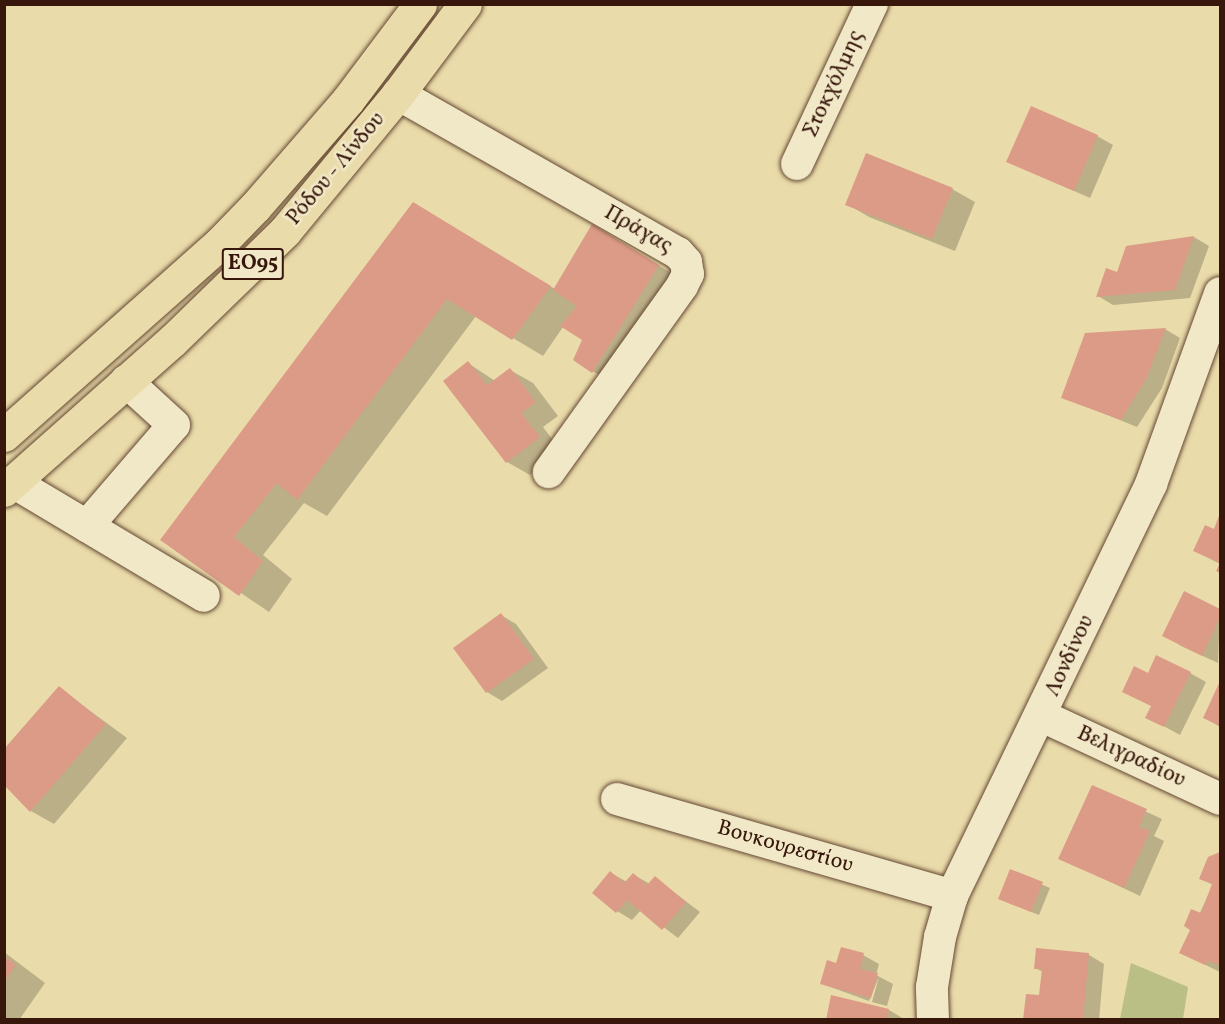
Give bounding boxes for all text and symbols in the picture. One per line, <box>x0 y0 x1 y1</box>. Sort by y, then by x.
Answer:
street label: Στοκχόλμης <box>798 26 870 142</box>
street label: Ρόδου - Λίνδου <box>281 107 391 231</box>
street label: Πράγας <box>599 200 677 260</box>
road number: ΕΟ95 <box>222 246 284 282</box>
street label: Λονδίνου <box>1040 611 1100 701</box>
street label: Βελιγραδίου <box>1073 720 1189 794</box>
street label: Βουκουρεστίου <box>714 815 856 879</box>

